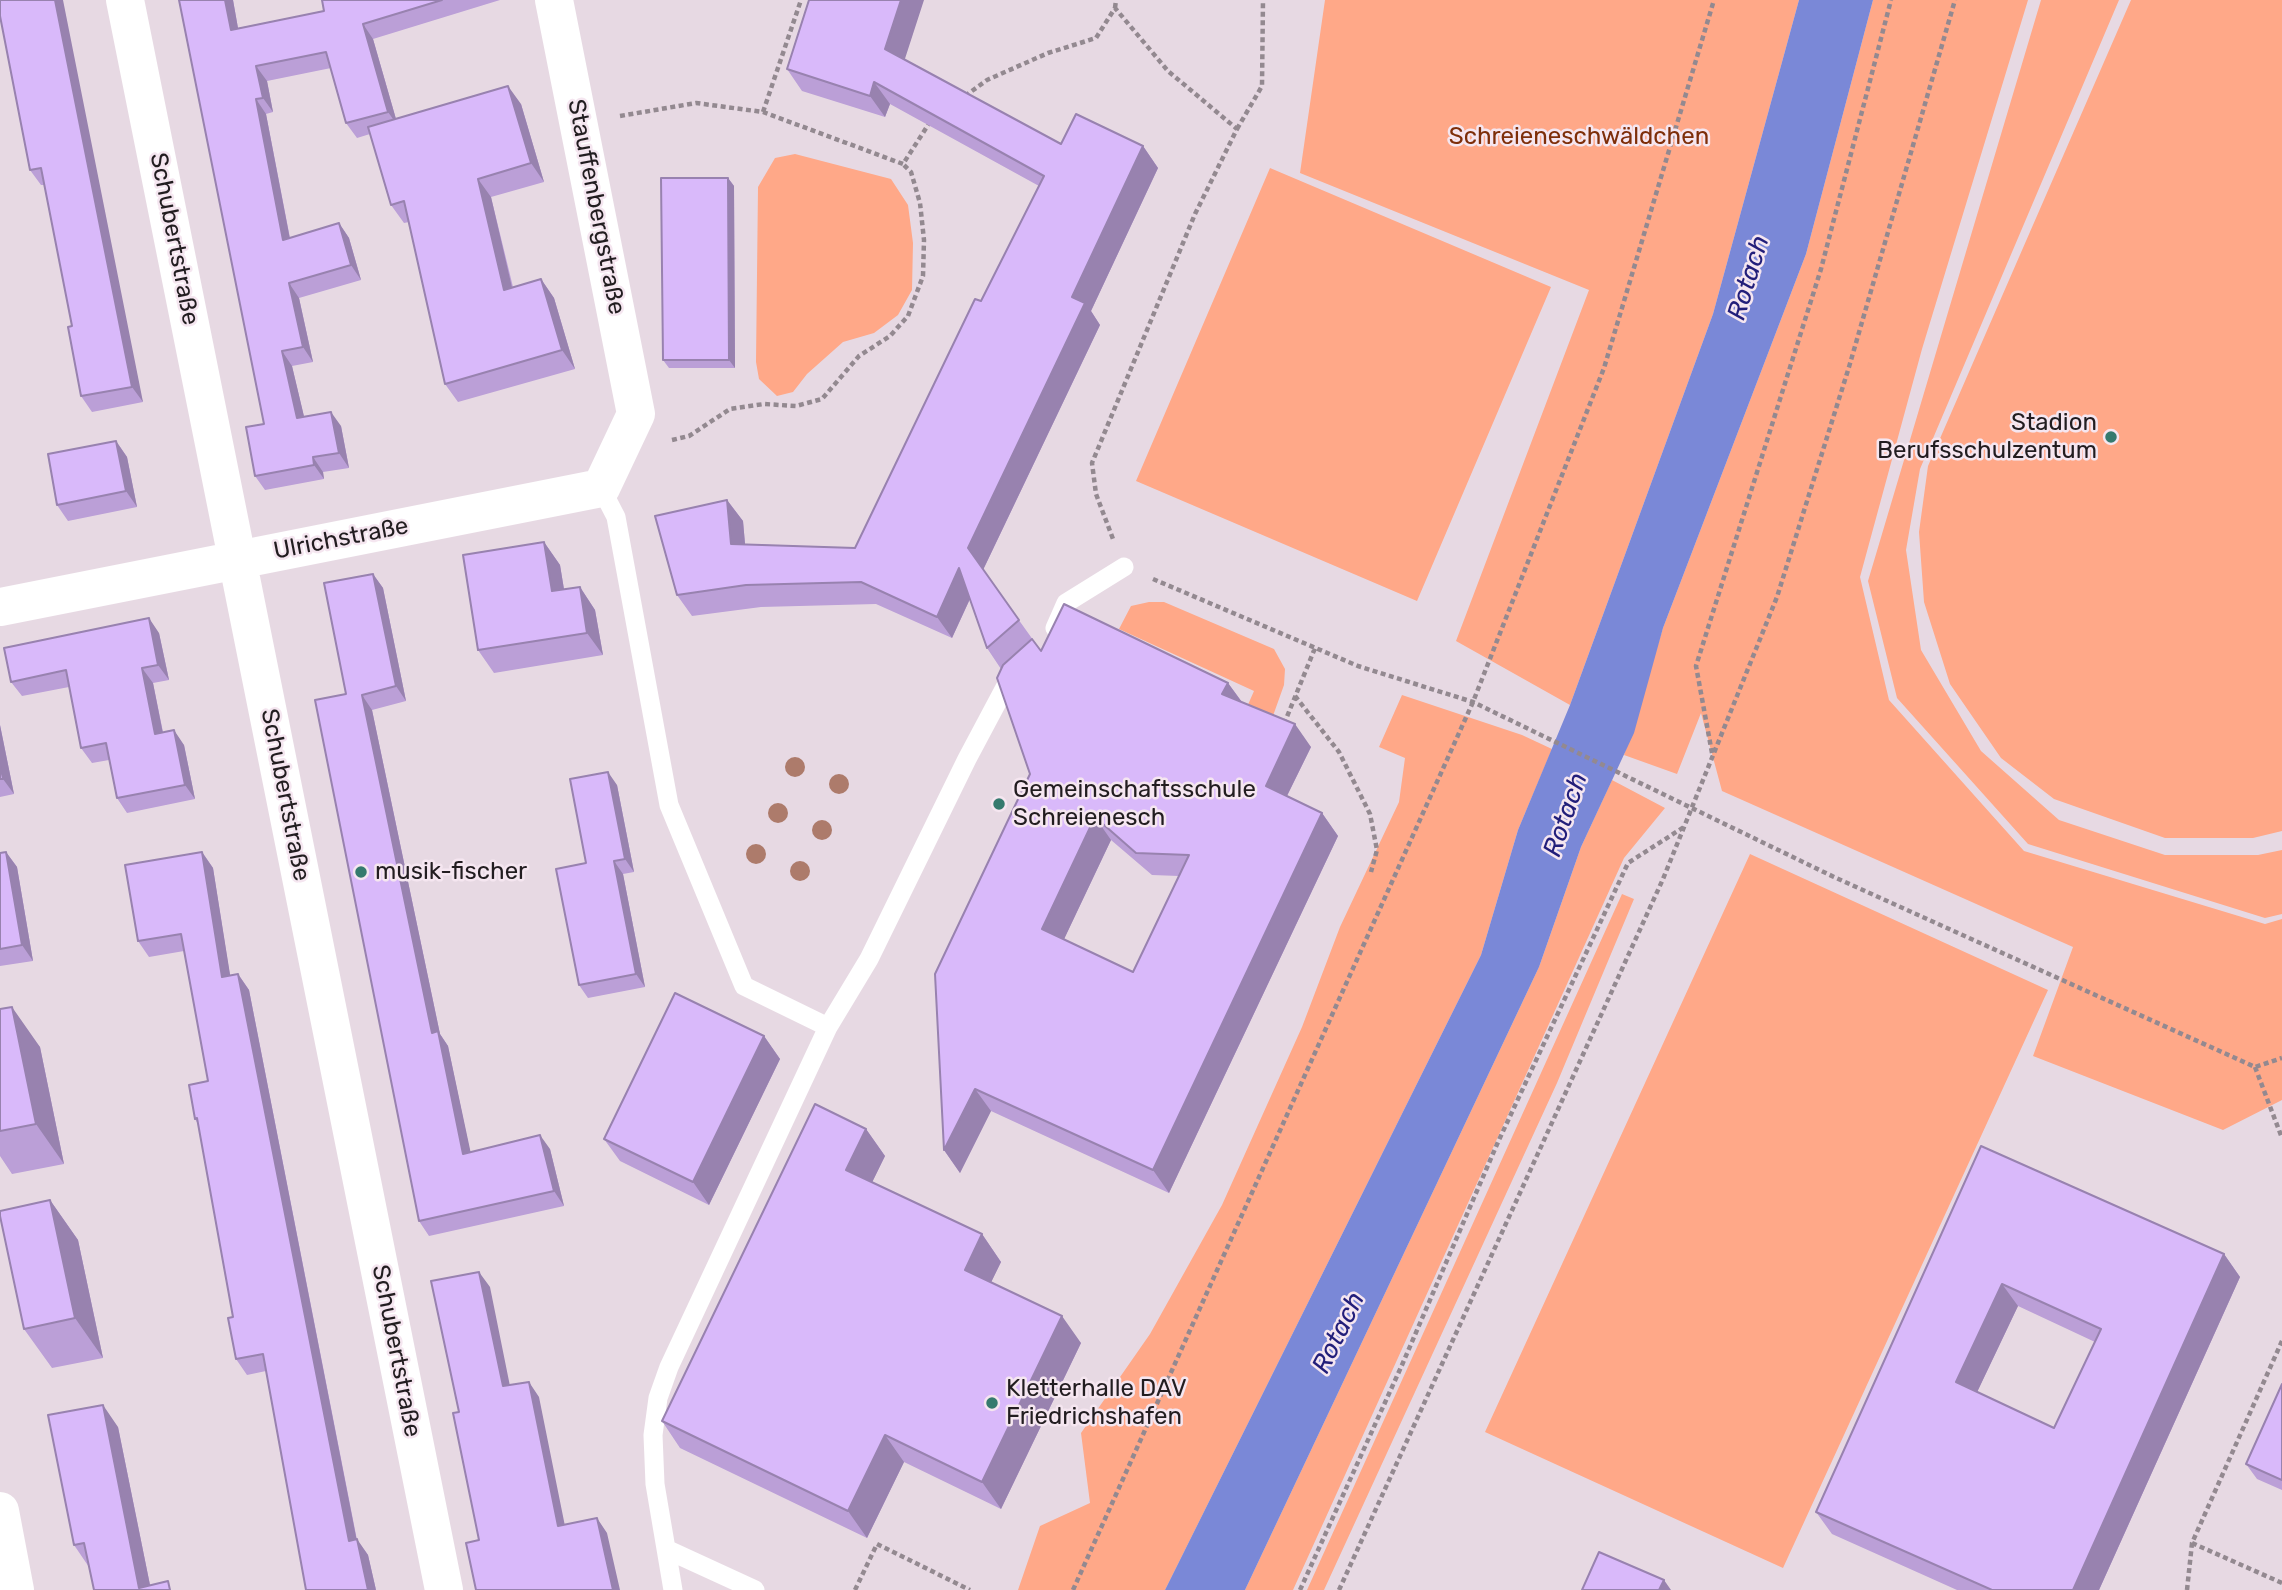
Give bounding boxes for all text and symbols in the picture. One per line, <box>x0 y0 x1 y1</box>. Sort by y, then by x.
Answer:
street label: Stauffenbergstraße <box>561 97 631 317</box>
park label: Schreieneschwäldchen <box>1449 123 1709 151</box>
street label: Schubertstraße <box>143 150 205 328</box>
water label: Rotach <box>1721 232 1777 324</box>
place label: Stadion Berufsschulzentum <box>1877 409 2097 465</box>
marker: Stadion Berufsschulzentum <box>2103 429 2119 445</box>
street label: Ulrichstraße <box>271 512 411 566</box>
street label: Schubertstraße <box>254 706 316 884</box>
water label: Rotach <box>1537 769 1595 861</box>
place label: Gemeinschaftsschule Schreienesch <box>1013 776 1256 832</box>
marker: Gemeinschaftsschule Schreienesch <box>991 796 1007 812</box>
place label: musik-fischer <box>375 858 527 886</box>
marker: musik-fischer <box>353 864 369 880</box>
street label: Schubertstraße <box>365 1262 427 1440</box>
water label: Rotach <box>1306 1287 1372 1379</box>
place label: Kletterhalle DAV Friedrichshafen <box>1006 1375 1187 1431</box>
marker: Kletterhalle DAV Friedrichshafen <box>984 1395 1000 1411</box>

